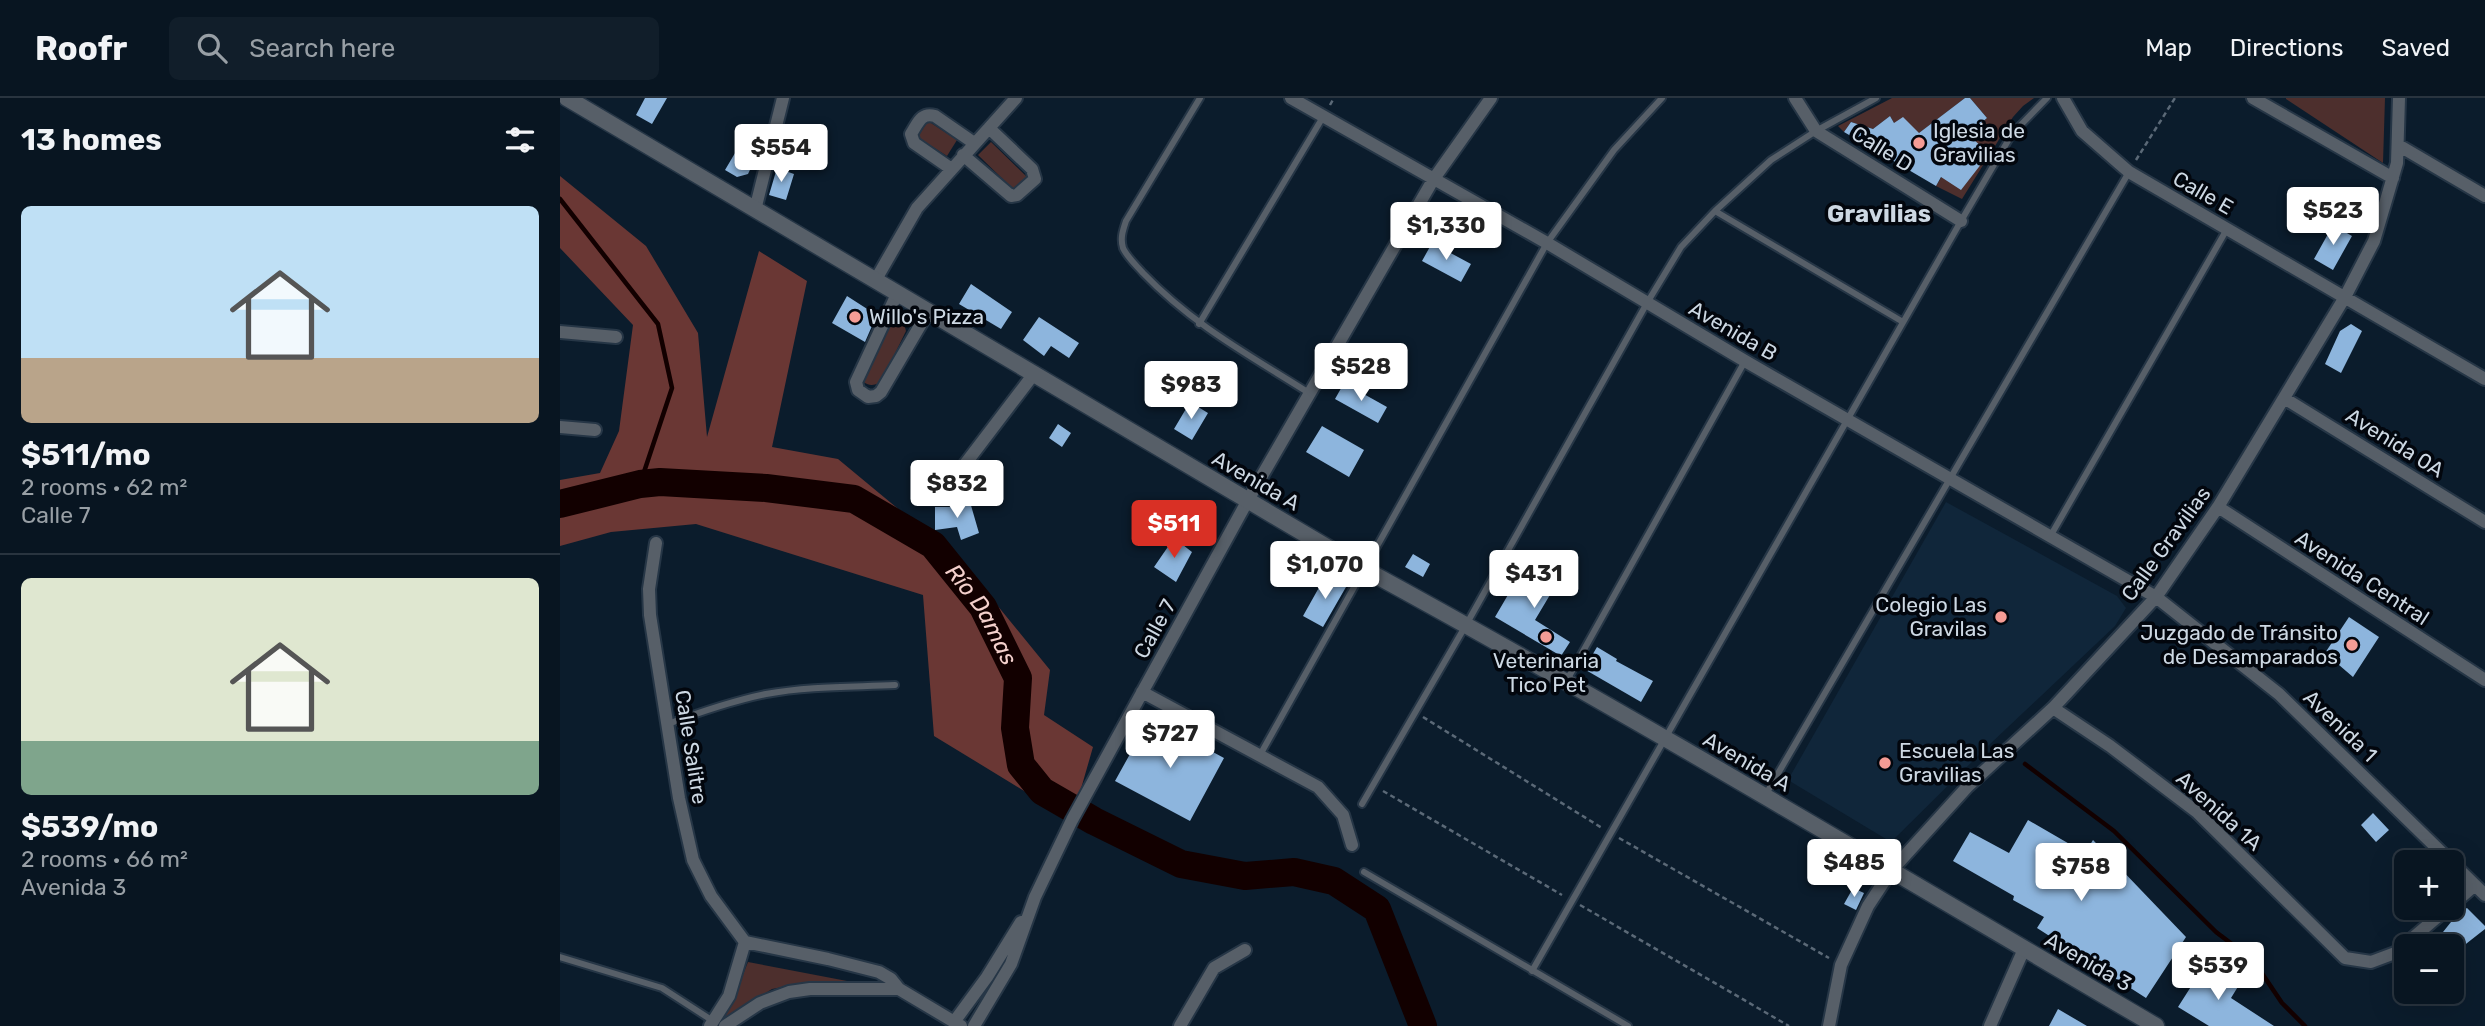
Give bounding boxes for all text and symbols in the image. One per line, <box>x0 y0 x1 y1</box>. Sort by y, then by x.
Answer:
search box <box>169 17 659 80</box>
text: Roofr <box>35 29 127 68</box>
icon: search <box>193 29 231 67</box>
text: Search here <box>249 33 395 64</box>
text: Map <box>2145 34 2192 62</box>
text: Directions <box>2230 34 2343 62</box>
text: Saved <box>2381 34 2450 62</box>
place label: Iglesia de Gravilias <box>1933 118 2025 167</box>
street label: Calle D <box>1847 120 1917 177</box>
icon: filters <box>501 121 539 159</box>
text: 13 homes <box>21 122 162 158</box>
pin: $554 <box>740 125 822 184</box>
text: $554 <box>751 133 811 161</box>
marker: Iglesia de Gravilias <box>1911 135 1927 151</box>
street label: Calle E <box>2169 165 2238 220</box>
pin: $523 <box>2292 188 2374 247</box>
text: $523 <box>2303 196 2363 224</box>
district label: Gravilias <box>1827 200 1931 228</box>
pin: $1,330 <box>1389 202 1503 262</box>
text: $1,330 <box>1406 211 1486 239</box>
icon: home <box>217 252 343 378</box>
street label: Avenida B <box>1685 295 1782 366</box>
place label: Willo's Pizza <box>869 304 984 329</box>
marker: Willo's Pizza <box>847 309 863 325</box>
pin: $528 <box>1320 344 1402 403</box>
text: $528 <box>1331 352 1391 380</box>
pin: $983 <box>1150 362 1232 421</box>
text: $983 <box>1161 370 1221 398</box>
street label: Avenida 0A <box>2342 403 2449 483</box>
text: $511/mo <box>21 437 151 473</box>
street label: Avenida A <box>1208 445 1304 516</box>
pin: $832 <box>916 460 998 520</box>
text: $832 <box>926 469 988 497</box>
text: 2 rooms · 62 m² <box>21 473 187 501</box>
street label: Calle Gravilias <box>2116 482 2215 606</box>
pin: $511 <box>1133 500 1215 560</box>
text: Calle 7 <box>21 501 91 529</box>
text: $511 <box>1148 509 1200 537</box>
street label: Avenida Central <box>2291 525 2434 630</box>
pin: $1,070 <box>1268 542 1382 601</box>
text: $1,070 <box>1286 550 1364 578</box>
pin: $431 <box>1493 550 1575 610</box>
water label: Río Damas <box>940 558 1023 670</box>
text: $431 <box>1505 559 1563 587</box>
place label: Colegio Las Gravilas <box>1875 592 1987 641</box>
street label: Calle 7 <box>1128 595 1181 663</box>
marker: Colegio Las Gravilas <box>1993 609 2009 625</box>
place label: Juzgado de Tránsito de Desamparados <box>2140 620 2338 669</box>
icon: home <box>217 624 343 750</box>
marker: Veterinaria Tico Pet <box>1538 629 1554 645</box>
marker: Juzgado de Tránsito de Desamparados <box>2344 637 2360 653</box>
place label: Veterinaria Tico Pet <box>1493 648 1599 697</box>
street label: Avenida 1 <box>2298 685 2382 767</box>
street label: Calle Salitre <box>670 688 713 806</box>
pin: $727 <box>1129 710 1211 770</box>
text: $727 <box>1142 719 1198 747</box>
street label: Avenida A <box>1699 726 1795 797</box>
place label: Escuela Las Gravilias <box>1899 738 2014 787</box>
marker: Escuela Las Gravilias <box>1877 755 1893 771</box>
street label: Avenida 1A <box>2171 766 2267 856</box>
text: $539/mo <box>21 809 158 845</box>
pin: $485 <box>1813 840 1895 899</box>
pin: $758 <box>2040 844 2122 903</box>
text: 2 rooms · 66 m² <box>21 845 188 873</box>
text: $485 <box>1823 848 1885 876</box>
map controls <box>2394 850 2464 1004</box>
button: + <box>2394 850 2464 920</box>
text: $758 <box>2052 852 2110 880</box>
text: Avenida 3 <box>21 873 126 901</box>
street label: Avenida 3 <box>2040 927 2136 996</box>
button: − <box>2394 934 2464 1004</box>
pin: $539 <box>2177 942 2259 1002</box>
text: $539 <box>2188 951 2248 979</box>

